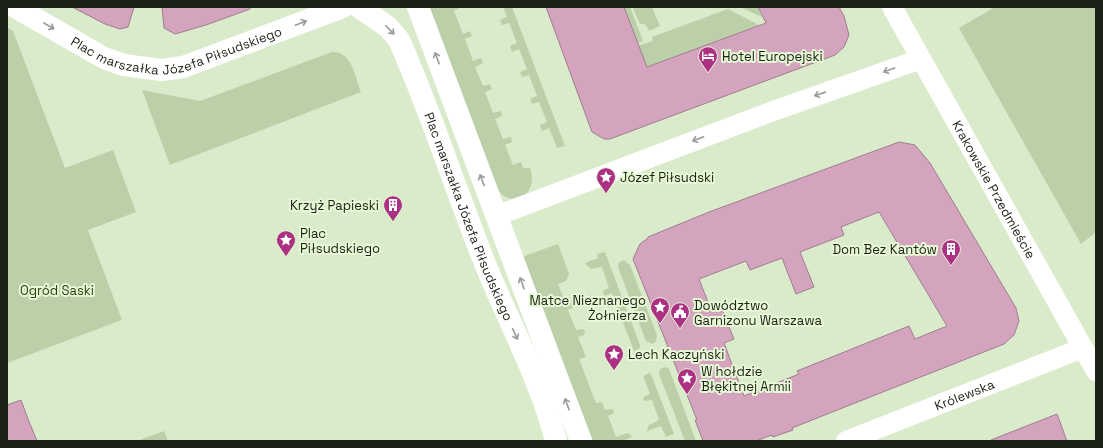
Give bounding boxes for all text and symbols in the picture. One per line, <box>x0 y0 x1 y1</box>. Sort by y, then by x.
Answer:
one-way arrow <box>294 18 306 26</box>
street label: Plac marszałka Józefa Piłsudskiego <box>66 20 288 44</box>
one-way arrow <box>43 23 55 31</box>
text: Plac marszałka Józefa Piłsudskiego <box>68 23 284 79</box>
one-way arrow <box>385 25 395 35</box>
hotel icon: Hotel Europejski <box>697 45 719 73</box>
place label: Hotel Europejski <box>722 48 823 65</box>
one-way arrow <box>432 53 440 65</box>
one-way arrow <box>883 66 895 74</box>
one-way arrow <box>814 91 826 99</box>
street label: Plac marszałka Józefa Piłsudskiego <box>420 110 517 323</box>
street label: Krakowskie Przedmieście <box>948 117 1039 262</box>
one-way arrow <box>692 136 704 144</box>
place icon: Józef Piłsudski <box>595 166 617 194</box>
place label: Józef Piłsudski <box>620 169 714 186</box>
one-way arrow <box>478 174 486 186</box>
building icon: Krzyż Papieski <box>382 194 404 222</box>
place label: Krzyż Papieski <box>290 197 379 214</box>
place label: Plac Piłsudskiego <box>300 225 380 257</box>
place icon: Plac Piłsudskiego <box>275 229 297 257</box>
building icon: Dom Bez Kantów <box>940 238 962 266</box>
place label: Dom Bez Kantów <box>832 241 937 258</box>
one-way arrow <box>517 277 525 289</box>
park label: Ogród Saski <box>20 282 94 299</box>
place label: Matce Nieznanego Żołnierza <box>530 292 647 324</box>
place icon: Matce Nieznanego Żołnierza <box>649 296 671 324</box>
place label: Dowództwo Garnizonu Warszawa <box>694 297 822 329</box>
public building icon: Dowództwo Garnizonu Warszawa <box>669 301 691 329</box>
one-way arrow <box>512 328 519 340</box>
place icon: Lech Kaczyński <box>603 343 625 371</box>
place label: Lech Kaczyński <box>628 346 724 363</box>
place label: W hołdzie Błękitnej Armii <box>701 363 791 395</box>
place icon: W hołdzie Błękitnej Armii <box>676 367 698 395</box>
street label: Królewska <box>932 375 997 414</box>
one-way arrow <box>563 399 571 411</box>

